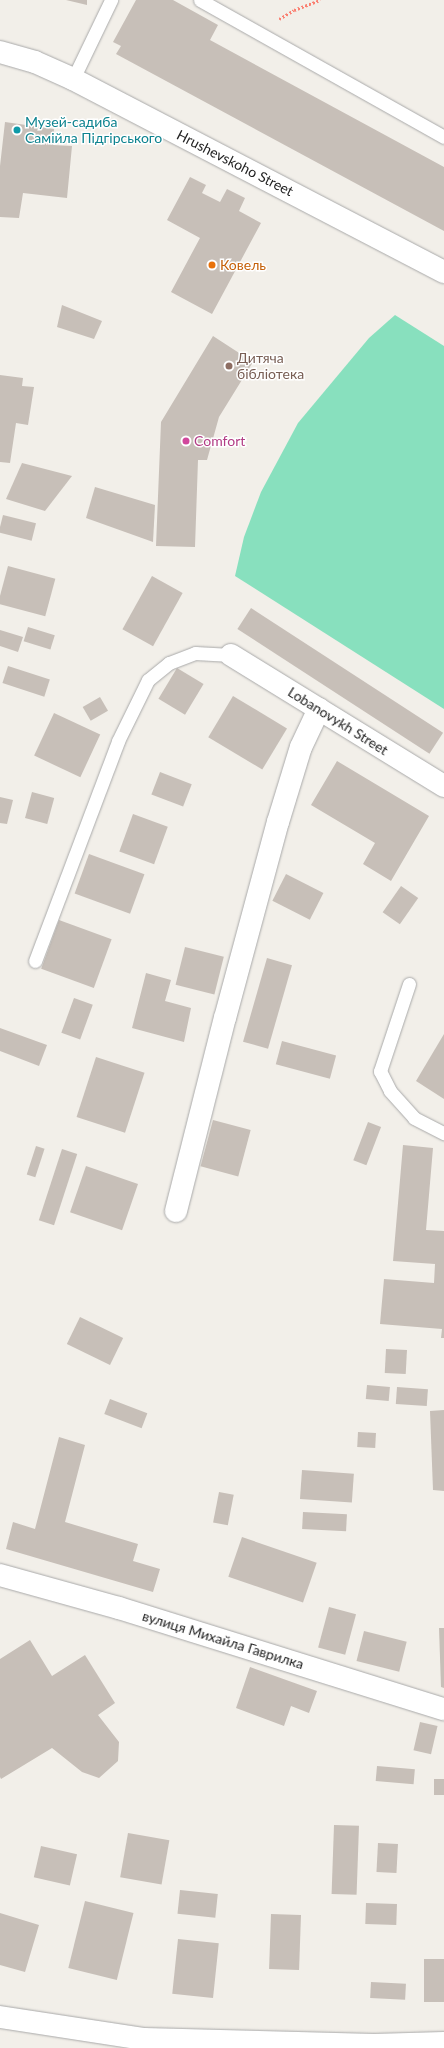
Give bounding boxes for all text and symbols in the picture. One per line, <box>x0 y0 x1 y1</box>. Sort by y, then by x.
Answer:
place label: Музей-садиба Самійла Підгірського <box>25 114 162 146</box>
marker: Музей-садиба Самійла Підгірського <box>12 125 22 135</box>
street label: Hrushevskoho Street <box>174 126 296 200</box>
place label: Ковель <box>220 257 266 273</box>
marker: Ковель <box>207 260 217 270</box>
place label: Дитяча бібліотека <box>237 350 304 382</box>
marker: Дитяча бібліотека <box>224 361 234 371</box>
place label: Comfort <box>194 433 245 449</box>
marker: Comfort <box>181 436 191 446</box>
street label: Lobanovykh Street <box>285 683 391 759</box>
street label: вулиця Михайла Гаврилка <box>140 1607 306 1673</box>

